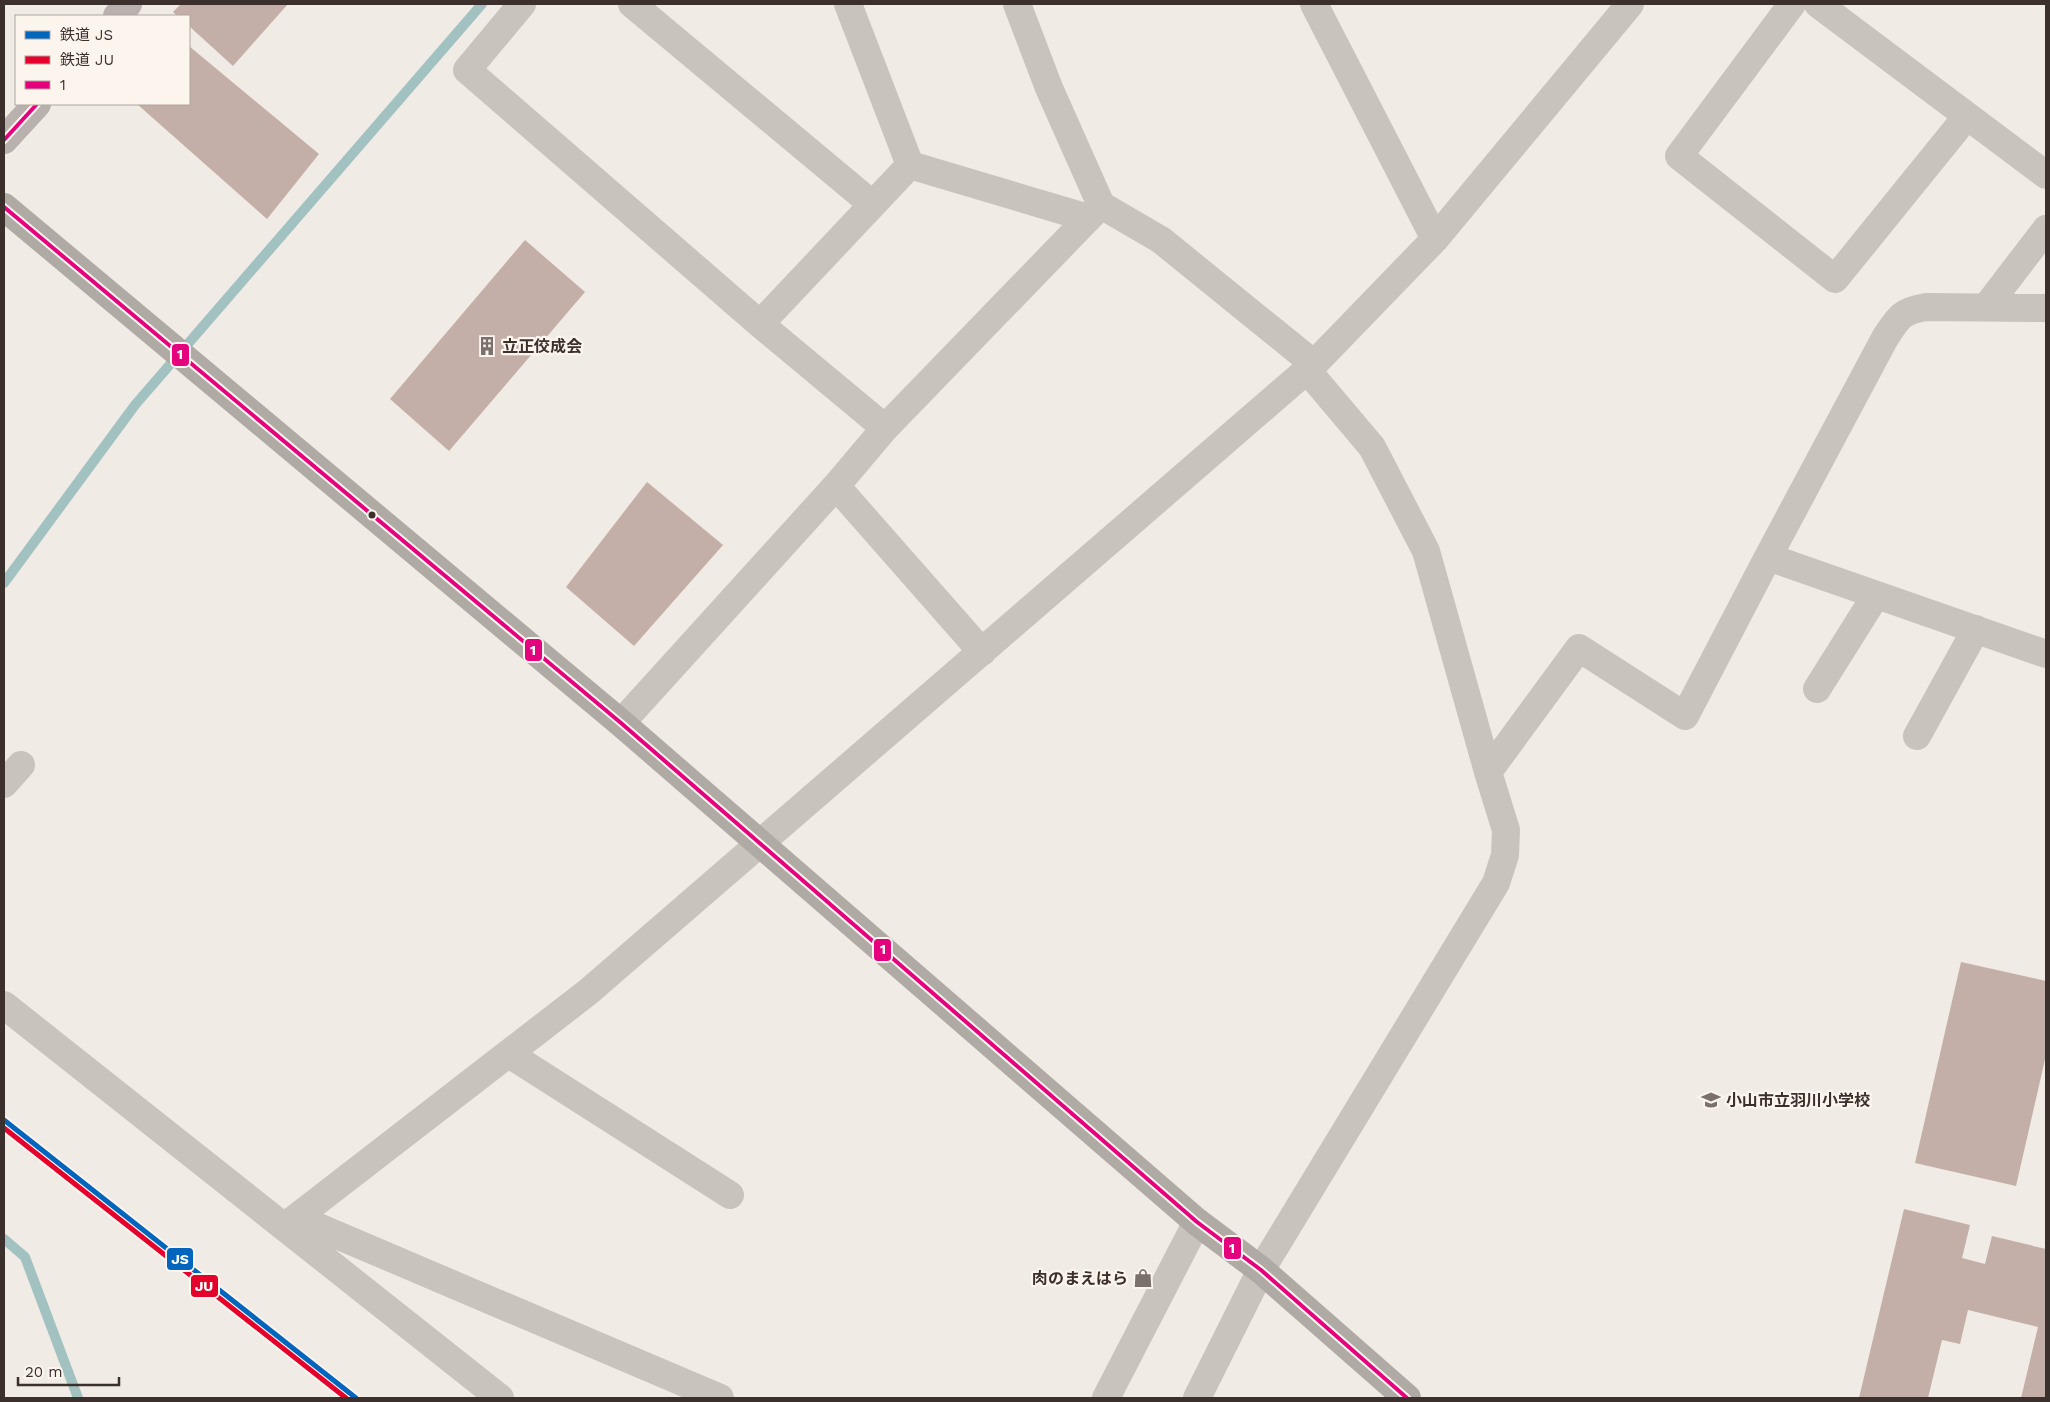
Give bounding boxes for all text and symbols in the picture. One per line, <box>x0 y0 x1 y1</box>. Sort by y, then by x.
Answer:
legend <box>15 15 190 105</box>
text: 鉄道 JS <box>60 26 113 44</box>
text: 鉄道 JU <box>60 51 114 69</box>
text: 1 <box>60 76 66 94</box>
building icon: 立正佼成会 <box>476 335 498 357</box>
place label: 立正佼成会 <box>502 337 582 356</box>
line badge: 1 <box>171 343 190 367</box>
text: 1 <box>177 346 183 362</box>
unlabelled marker <box>367 510 377 520</box>
line badge: 1 <box>524 638 543 662</box>
text: 1 <box>530 642 536 658</box>
line badge: 1 <box>873 938 892 962</box>
text: 1 <box>880 941 886 957</box>
school or university icon: 小山市立羽川小学校 <box>1700 1089 1722 1111</box>
place label: 小山市立羽川小学校 <box>1726 1091 1870 1110</box>
line badge: 1 <box>1223 1236 1242 1260</box>
text: 1 <box>1229 1240 1235 1256</box>
line badge: JS <box>166 1247 194 1271</box>
text: JS <box>171 1251 189 1267</box>
shop icon: 肉のまえはら <box>1132 1267 1154 1289</box>
place label: 肉のまえはら <box>1032 1269 1128 1288</box>
line badge: JU <box>190 1274 219 1298</box>
text: JU <box>195 1278 213 1294</box>
scale bar <box>18 1354 119 1386</box>
text: 20 m <box>25 1363 63 1381</box>

